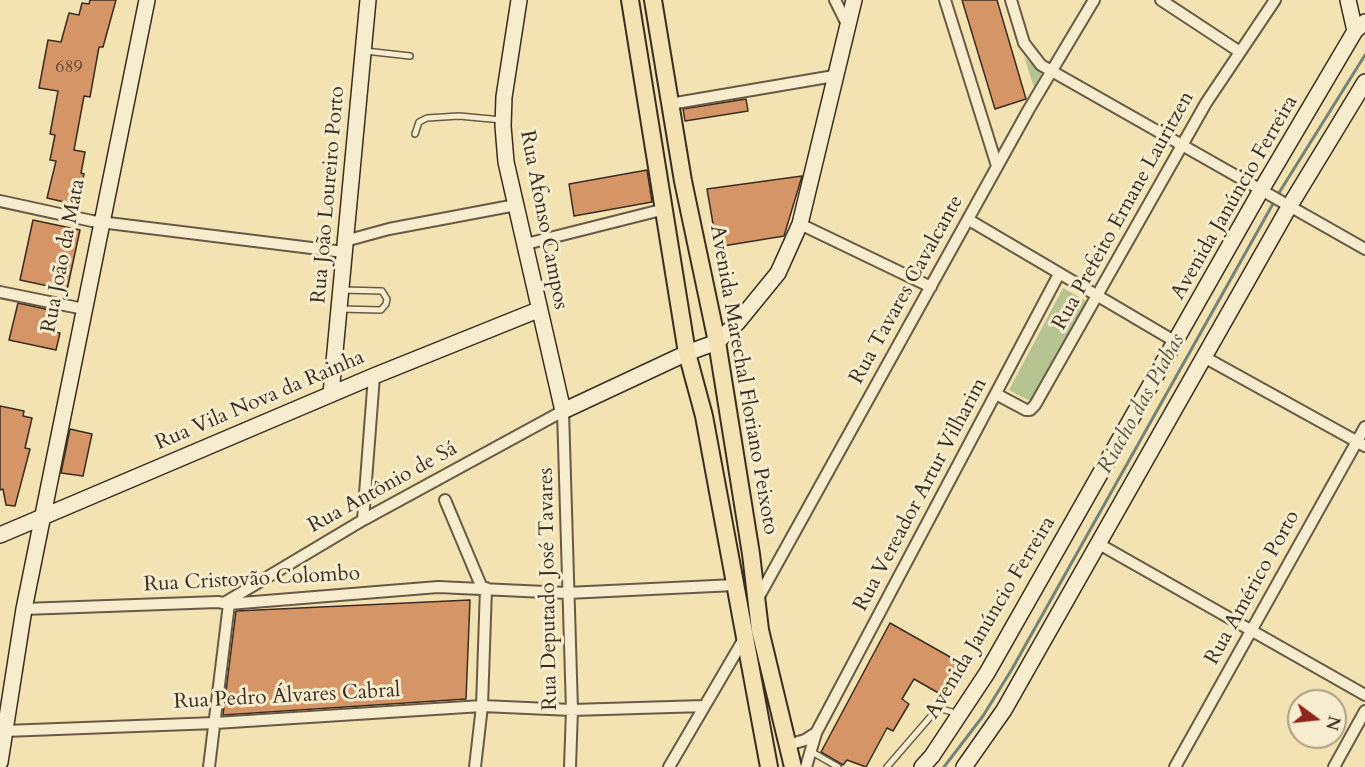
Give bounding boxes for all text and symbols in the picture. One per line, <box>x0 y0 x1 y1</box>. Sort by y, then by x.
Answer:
house number: 689 <box>55 57 83 79</box>
street label: Rua João Loureiro Porto <box>307 85 351 305</box>
street label: Rua Prefeito Ernane Lauritzen <box>1048 87 1200 335</box>
street label: Avenida Janúncio Ferreira <box>1166 91 1304 305</box>
street label: Rua Afonso Campos <box>513 128 573 312</box>
street label: Rua João da Mata <box>37 177 91 335</box>
street label: Rua Tavares Cavalcante <box>845 191 969 389</box>
street label: Avenida Marechal Floriano Peixoto <box>703 223 783 537</box>
water label: Riacho das Piabas <box>1093 329 1191 479</box>
street label: Rua Vila Nova da Rainha <box>152 345 368 457</box>
street label: Rua Vereador Artur Vilharim <box>849 374 993 616</box>
street label: Rua Antônio de Sá <box>304 437 462 539</box>
street label: Rua Deputado José Tavares <box>534 467 564 711</box>
street label: Rua Américo Porto <box>1200 506 1306 670</box>
street label: Avenida Janúncio Ferreira <box>920 512 1062 724</box>
street label: Rua Cristovão Colombo <box>143 562 361 598</box>
street label: Rua Pedro Álvares Cabral <box>173 678 401 716</box>
north arrow <box>1287 689 1347 749</box>
text: N <box>1320 714 1345 733</box>

